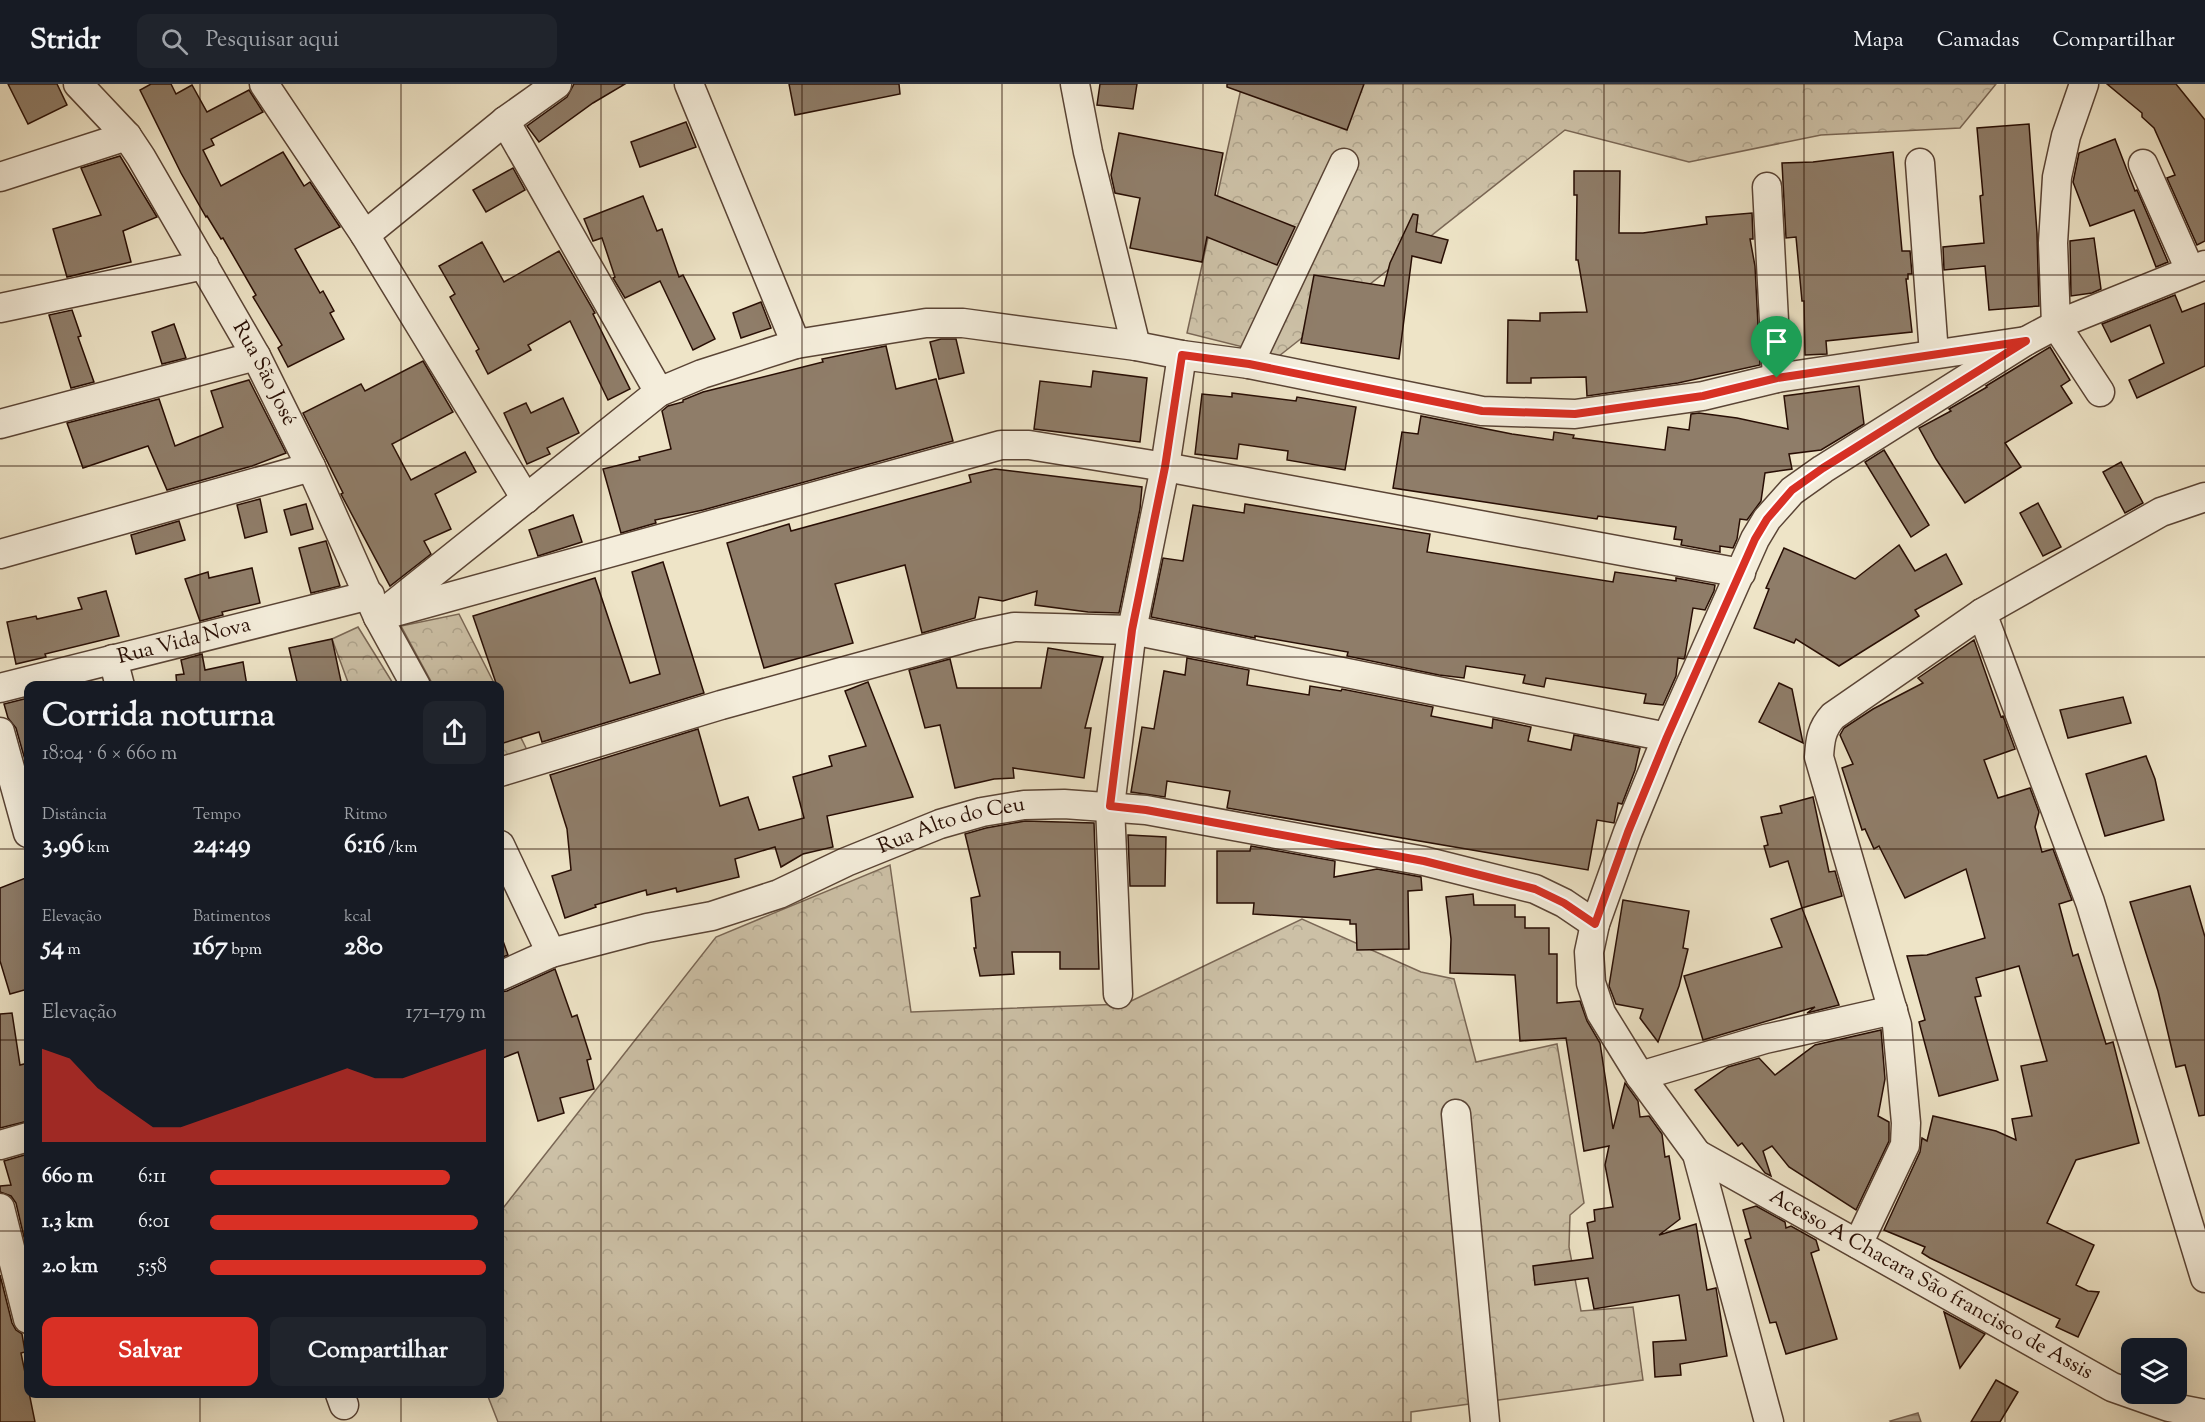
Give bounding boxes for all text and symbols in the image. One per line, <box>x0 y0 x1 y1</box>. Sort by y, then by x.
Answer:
search box <box>137 14 557 68</box>
text: Stridr <box>30 21 101 61</box>
icon: search <box>158 25 191 58</box>
text: Pesquisar aqui <box>206 25 339 57</box>
text: Mapa <box>1854 26 1904 56</box>
text: Camadas <box>1937 26 2020 56</box>
text: Compartilhar <box>2053 26 2175 56</box>
street label: Rua São José <box>224 316 303 431</box>
pin <box>1751 316 1802 378</box>
icon: arrive <box>1760 325 1793 358</box>
street label: Rua Vida Nova <box>114 610 254 673</box>
text: Corrida noturna <box>42 693 275 741</box>
button: share <box>423 701 486 764</box>
text: 18:04 · 6 × 660 m <box>42 740 177 769</box>
street label: Rua Alto do Ceu <box>873 790 1027 863</box>
text: Distância <box>42 804 107 827</box>
text: Tempo <box>193 804 241 827</box>
text: Ritmo <box>344 804 387 827</box>
text: 3.96 <box>42 827 84 864</box>
text: 24:49 <box>193 827 251 864</box>
text: 6:16 <box>344 827 385 864</box>
text: km <box>84 837 109 860</box>
text: /km <box>385 837 418 860</box>
text: Elevação <box>42 906 102 929</box>
text: Batimentos <box>193 906 271 929</box>
text: kcal <box>344 906 372 929</box>
text: 54 <box>42 929 64 966</box>
text: 167 <box>193 929 228 966</box>
text: 280 <box>344 929 383 966</box>
text: m <box>64 939 81 962</box>
text: bpm <box>228 939 262 962</box>
text: Elevação <box>42 999 117 1028</box>
text: 171–179 m <box>406 999 486 1028</box>
text: 660 m <box>42 1163 93 1192</box>
text: 6:11 <box>138 1163 167 1192</box>
street label: Acesso A Chacara São francisco de Assis <box>1763 1182 2098 1388</box>
text: 1.3 km <box>42 1208 94 1237</box>
text: 6:01 <box>138 1208 170 1237</box>
text: 2.0 km <box>42 1253 98 1282</box>
text: 5:58 <box>138 1253 167 1282</box>
button: Salvar <box>42 1317 258 1386</box>
button: Compartilhar <box>270 1317 486 1386</box>
map controls <box>2121 1338 2187 1404</box>
button: layers <box>2121 1338 2187 1404</box>

